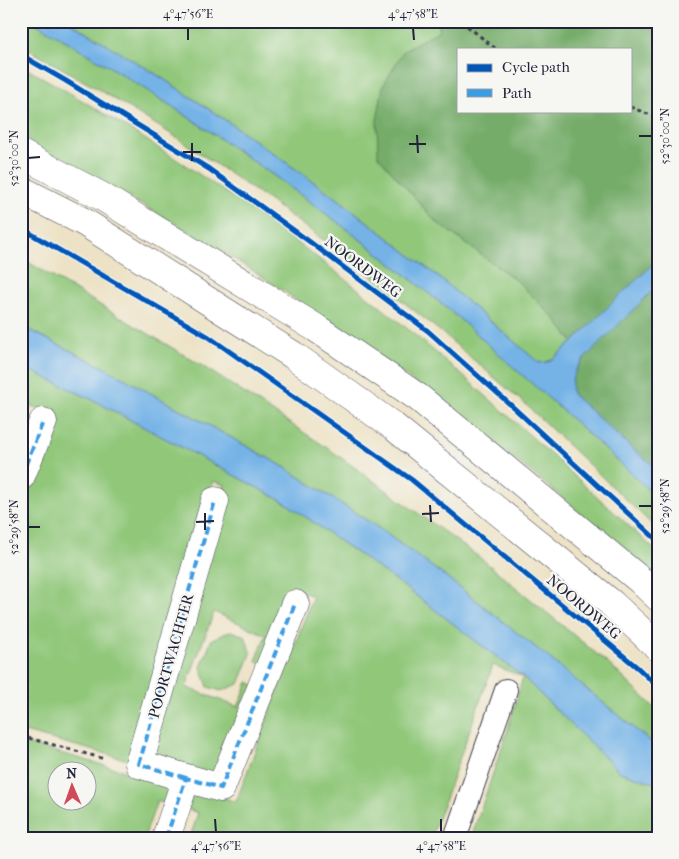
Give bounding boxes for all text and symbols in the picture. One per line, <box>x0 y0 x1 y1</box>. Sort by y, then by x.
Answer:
text: 4°47'56"E <box>163 7 213 21</box>
text: 4°47'58"E <box>388 7 438 21</box>
legend <box>457 48 632 112</box>
text: Cycle path <box>502 58 570 76</box>
text: Path <box>502 84 532 102</box>
text: 52°30'00"N <box>658 108 672 164</box>
text: 52°30'00"N <box>7 130 21 186</box>
street label: NOORDWEG <box>321 232 405 302</box>
text: 52°29'58"N <box>658 478 672 534</box>
text: 52°29'58"N <box>7 499 21 555</box>
street label: NOORDWEG <box>543 571 625 643</box>
street label: POORTWACHTER <box>145 591 198 720</box>
north arrow <box>48 762 98 812</box>
text: N <box>66 765 78 782</box>
text: 4°47'56"E <box>191 839 241 853</box>
text: 4°47'58"E <box>416 839 466 853</box>

